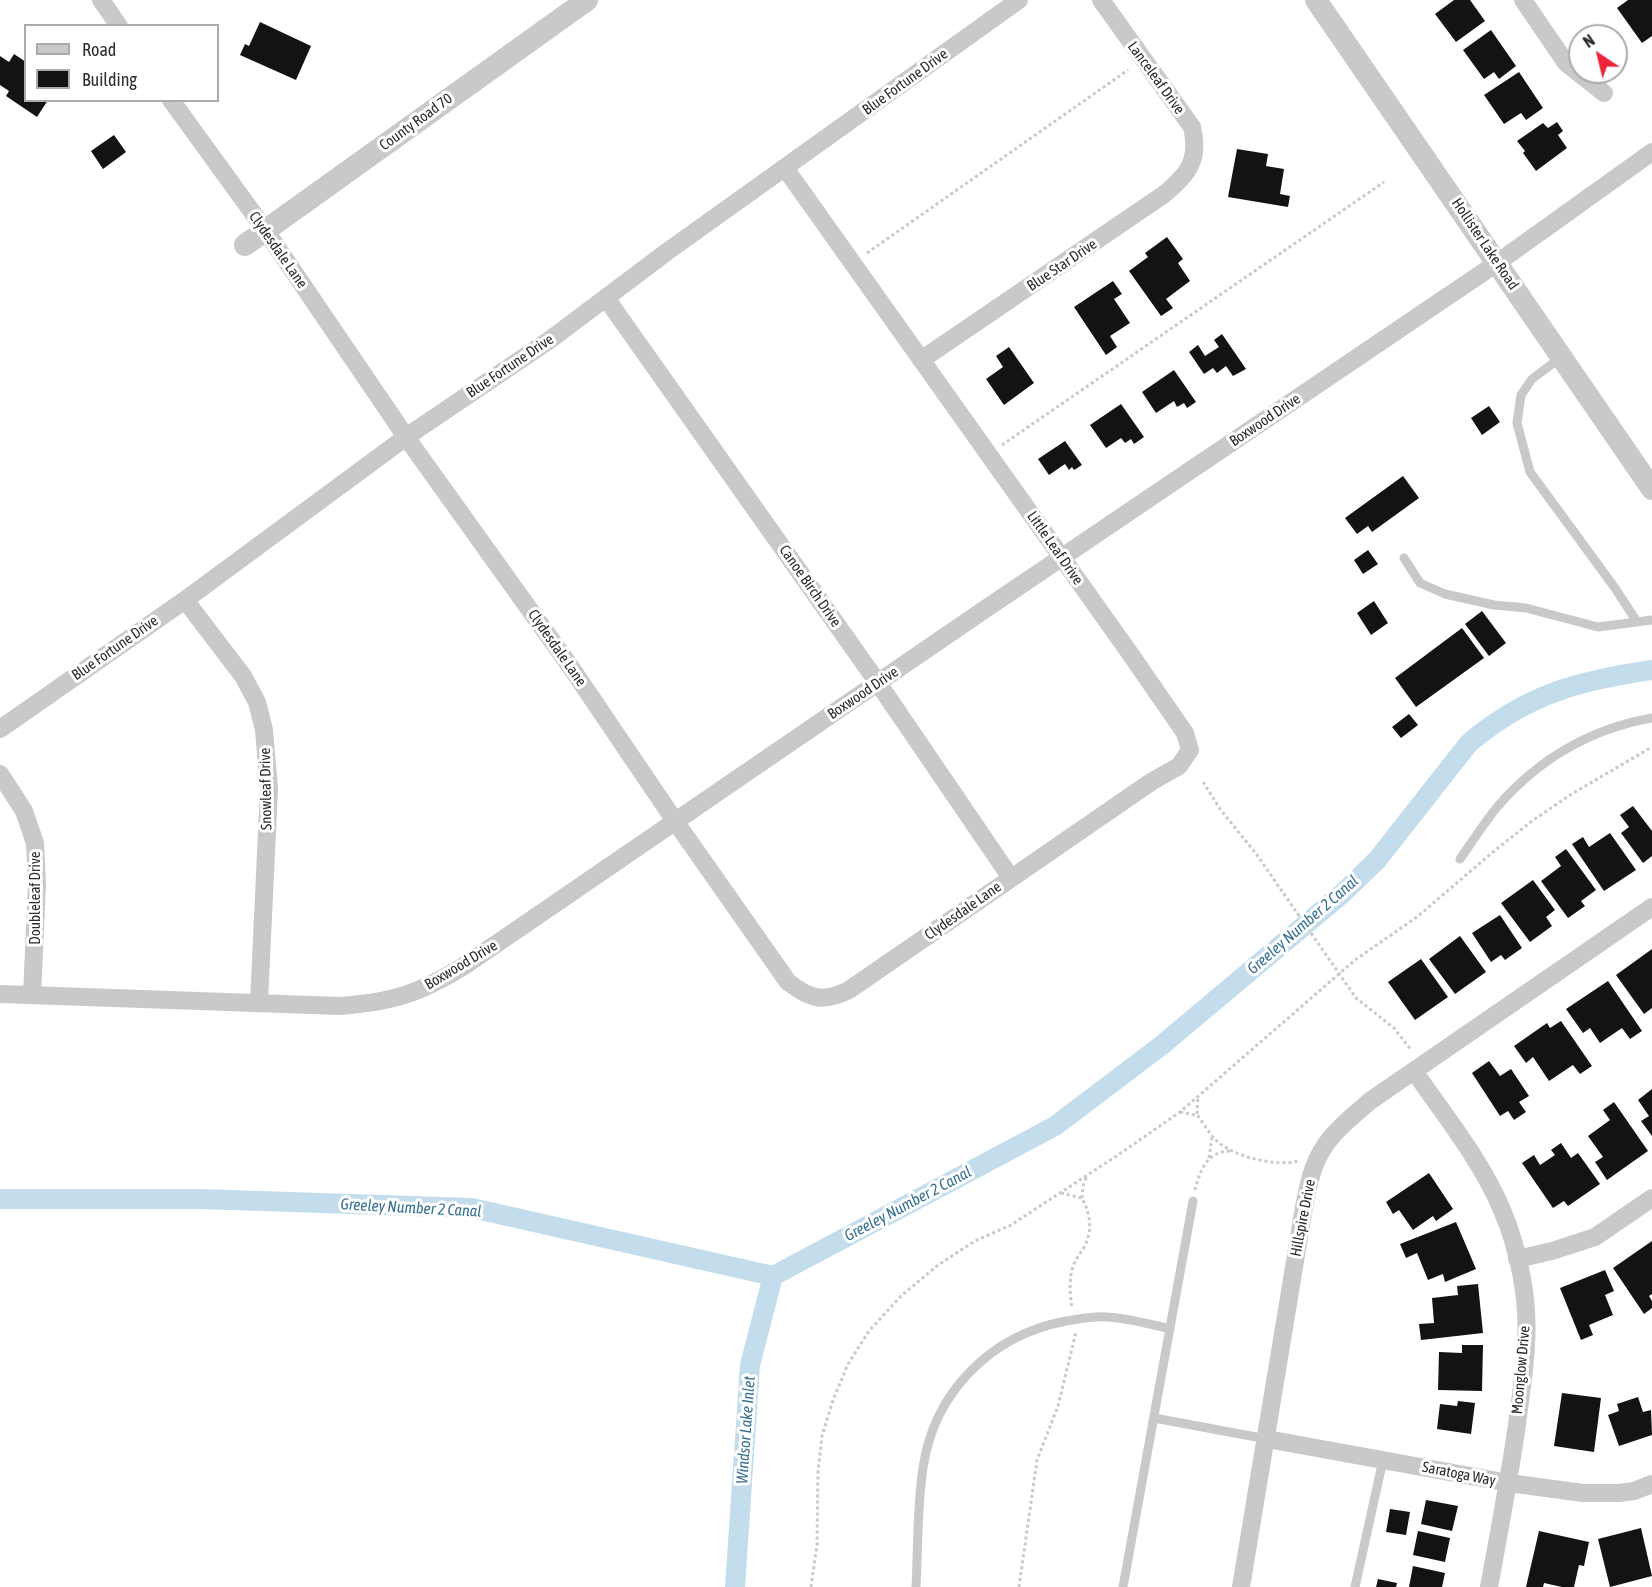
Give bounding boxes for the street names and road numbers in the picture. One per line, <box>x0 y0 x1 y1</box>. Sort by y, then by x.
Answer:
street label: Lanceleaf Drive <box>1124 38 1188 118</box>
street label: Blue Fortune Drive <box>859 45 951 119</box>
street label: County Road 70 <box>376 90 456 154</box>
street label: Hollister Lake Road <box>1448 195 1522 293</box>
street label: Clydesdale Lane <box>245 208 311 292</box>
street label: Blue Star Drive <box>1024 235 1100 295</box>
street label: Blue Fortune Drive <box>463 330 557 402</box>
street label: Boxwood Drive <box>1226 390 1304 450</box>
street label: Little Leaf Drive <box>1023 508 1087 588</box>
street label: Canoe Birch Drive <box>775 542 845 630</box>
street label: Clydesdale Lane <box>524 606 590 690</box>
street label: Blue Fortune Drive <box>68 612 162 684</box>
street label: Boxwood Drive <box>824 663 902 723</box>
street label: Snowleaf Drive <box>256 748 276 830</box>
street label: Doubleleaf Drive <box>26 851 44 945</box>
street label: Clydesdale Lane <box>921 878 1005 944</box>
street label: Boxwood Drive <box>422 936 500 994</box>
street label: Hillspire Drive <box>1287 1178 1319 1258</box>
street label: Moonglow Drive <box>1508 1325 1534 1415</box>
street label: Saratoga Way <box>1421 1458 1497 1490</box>

